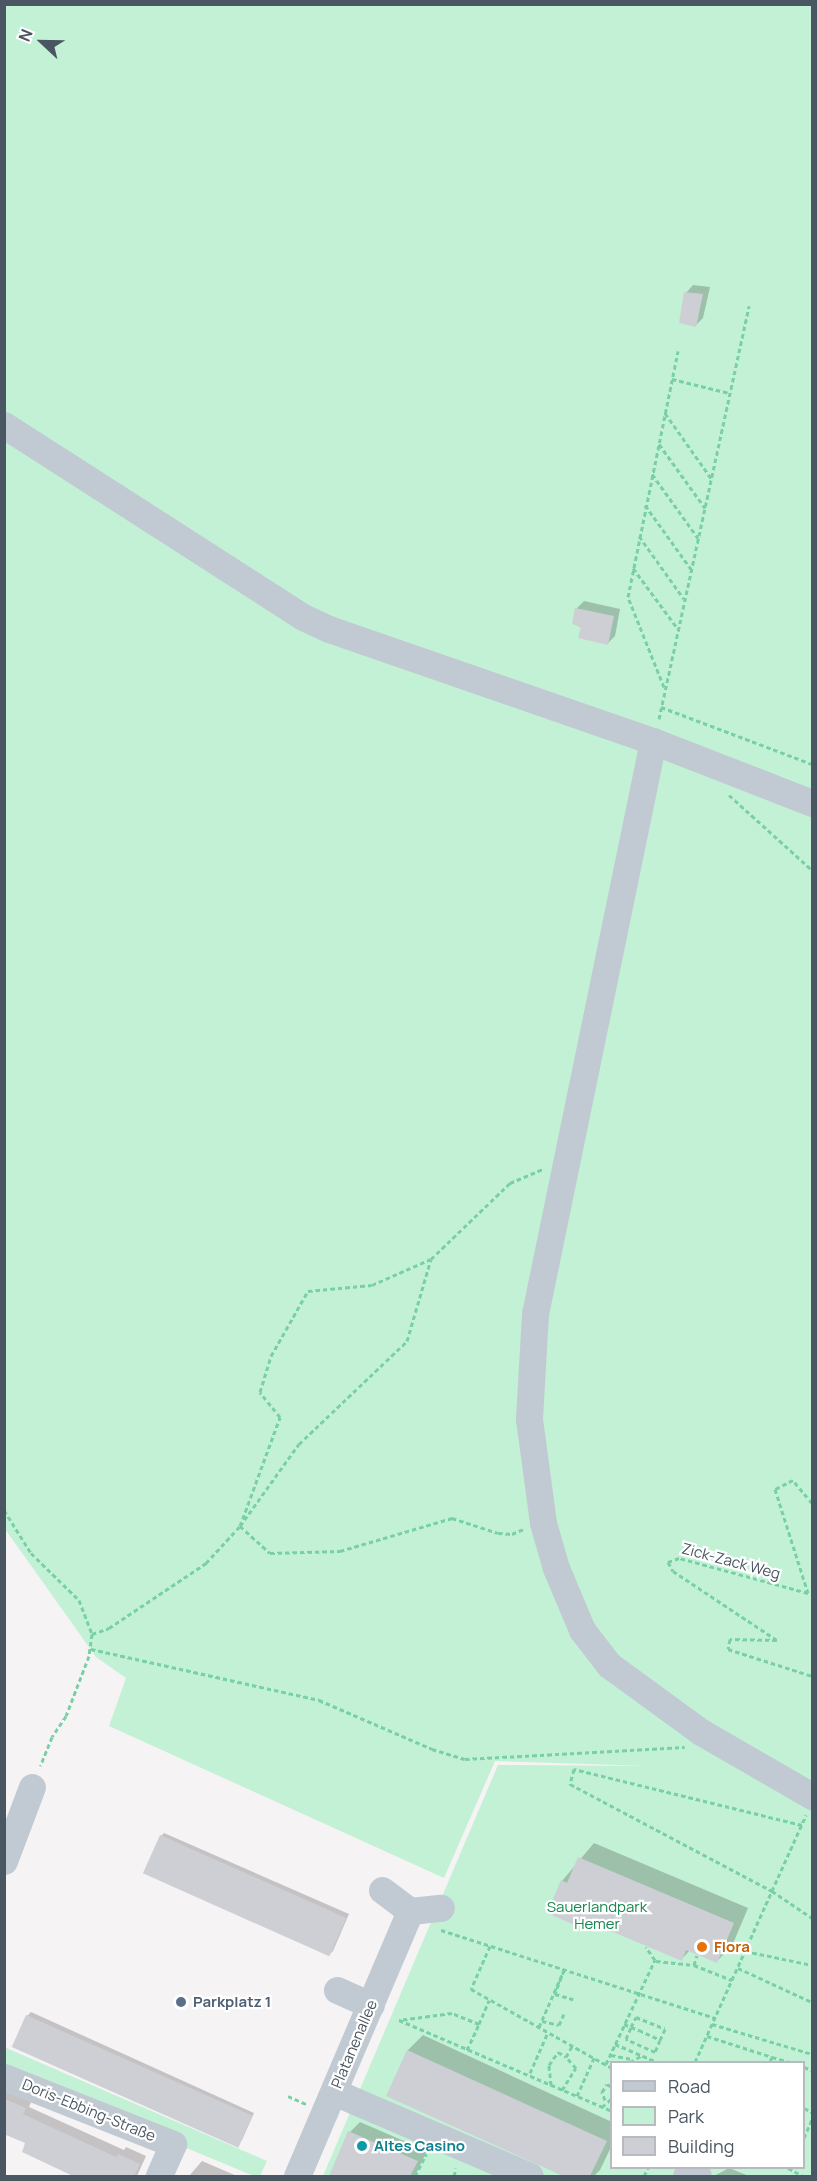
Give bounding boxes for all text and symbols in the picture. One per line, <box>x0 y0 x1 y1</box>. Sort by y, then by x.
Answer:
north arrow <box>12 12 72 72</box>
text: N <box>13 26 38 45</box>
street label: Zick-Zack Weg <box>680 1539 782 1583</box>
park label: Sauerlandpark Hemer <box>547 1897 647 1932</box>
place label: Flora <box>714 1938 750 1956</box>
marker: Flora <box>695 1940 709 1954</box>
place label: Parkplatz 1 <box>193 1993 271 2011</box>
marker: Parkplatz 1 <box>174 1995 188 2009</box>
street label: Platanenallee <box>327 1997 381 2091</box>
legend <box>610 2061 805 2169</box>
text: Road <box>668 2074 711 2098</box>
street label: Doris-Ebbing-Straße <box>20 2075 158 2145</box>
text: Park <box>668 2104 704 2128</box>
text: Building <box>668 2134 734 2158</box>
place label: Altes Casino <box>374 2137 465 2155</box>
marker: Altes Casino <box>355 2139 369 2153</box>

